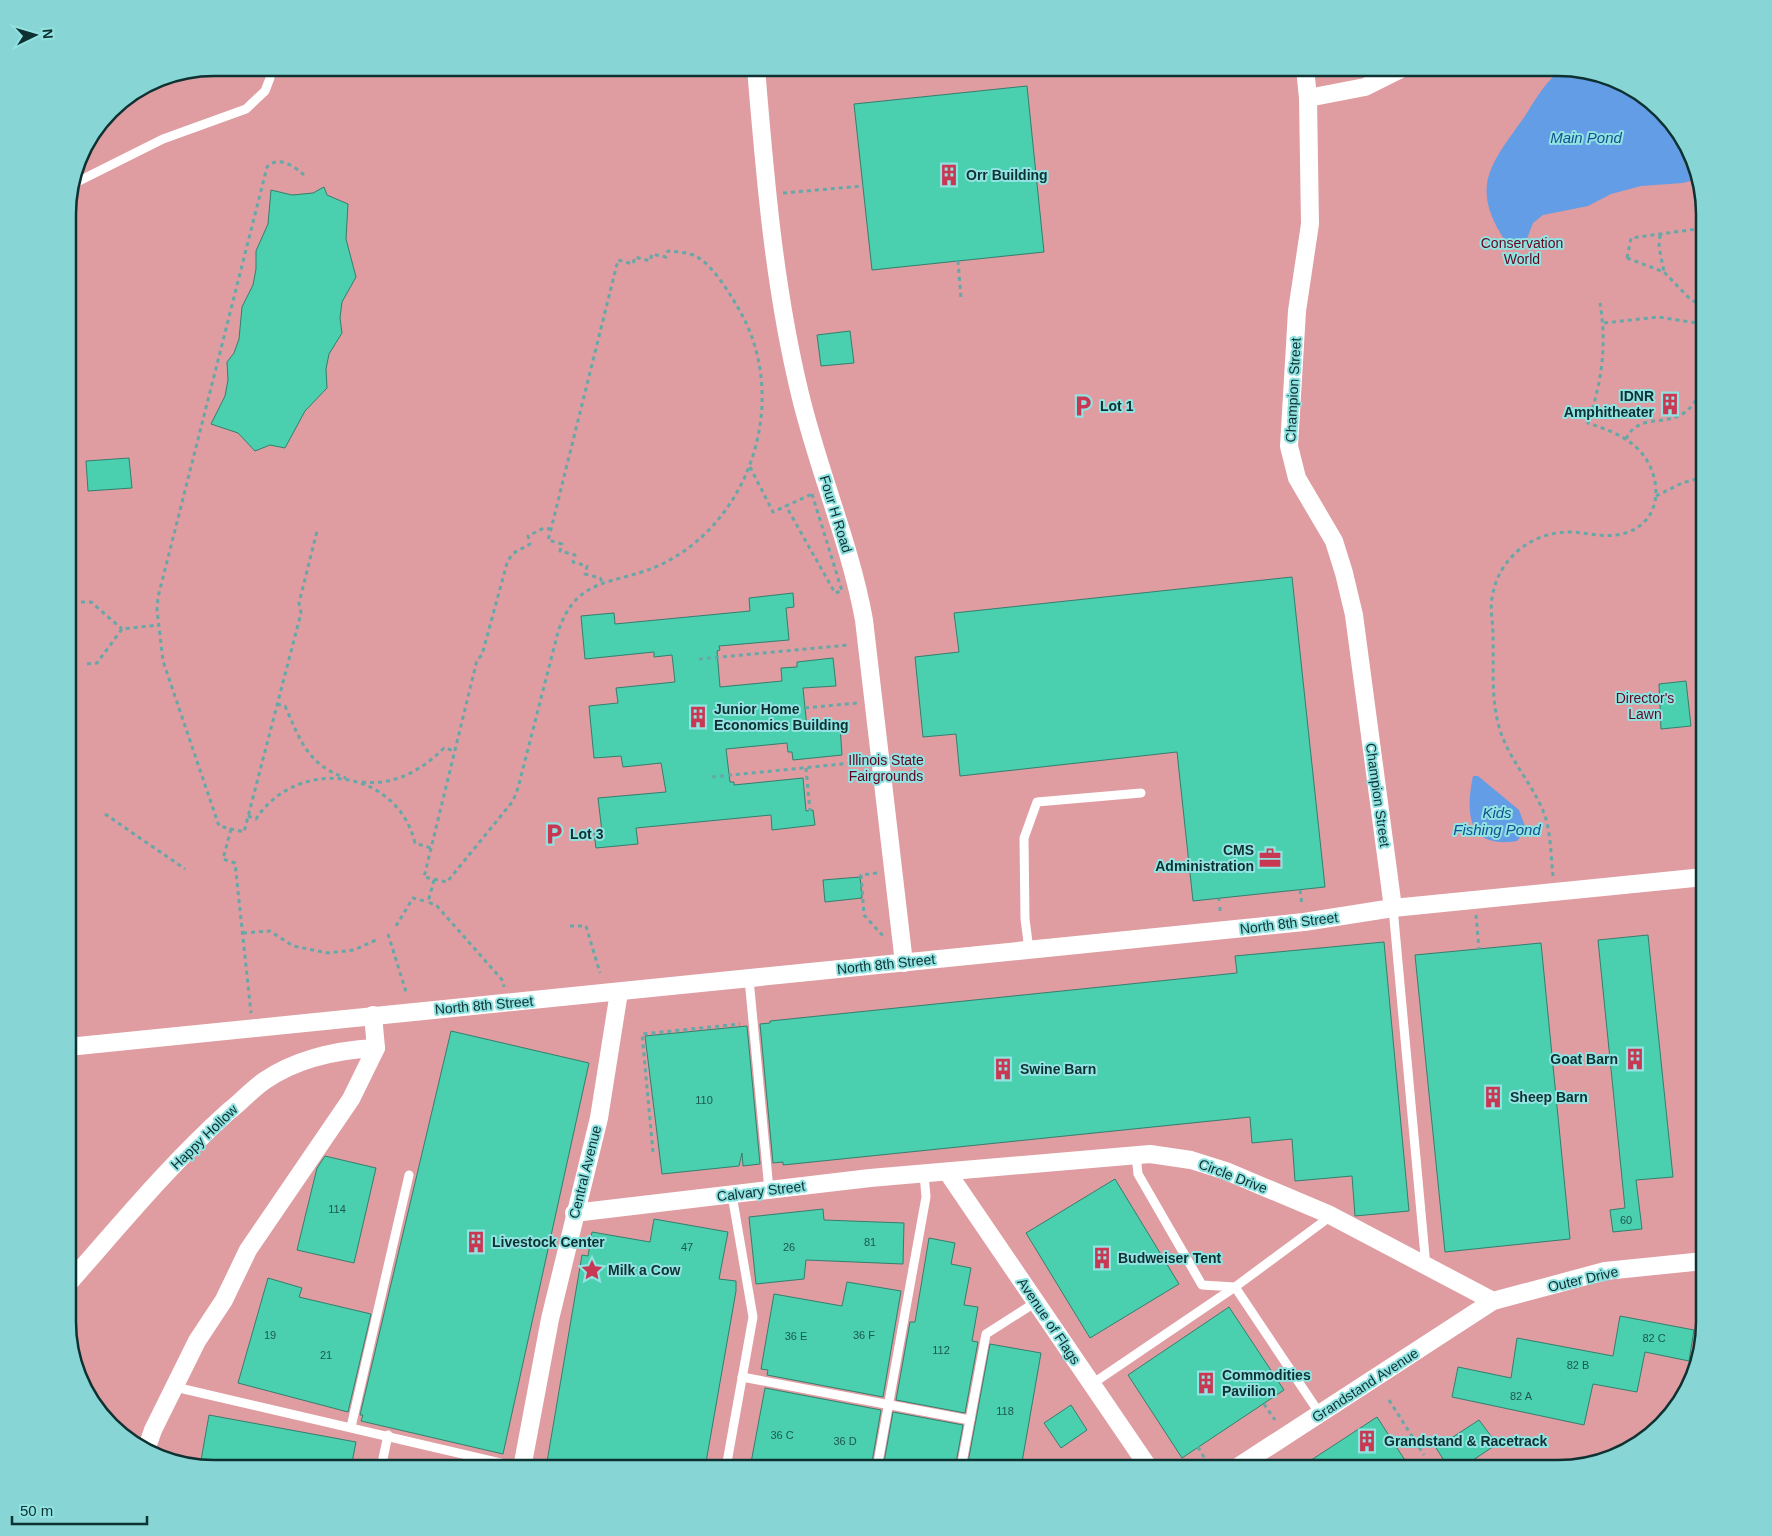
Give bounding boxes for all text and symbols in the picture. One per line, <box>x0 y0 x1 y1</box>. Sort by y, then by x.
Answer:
north arrow <box>10 10 60 60</box>
text: N <box>40 28 56 40</box>
water label: Main Pond <box>1550 129 1623 146</box>
building icon: Orr Building <box>936 162 962 188</box>
place label: Orr Building <box>966 167 1048 183</box>
park label: Conservation World <box>1481 235 1563 267</box>
street label: Champion Street <box>1282 337 1304 443</box>
place label: IDNR Amphitheater <box>1564 388 1655 420</box>
building icon: IDNR Amphitheater <box>1657 391 1683 417</box>
parking icon: Lot 1 <box>1070 393 1096 419</box>
place label: Lot 1 <box>1100 398 1134 414</box>
street label: Four H Road <box>817 473 855 555</box>
park label: Director's Lawn <box>1616 690 1674 722</box>
place label: Junior Home Economics Building <box>714 701 849 733</box>
building icon: Junior Home Economics Building <box>685 704 711 730</box>
street label: Champion Street <box>1363 742 1393 848</box>
park label: Illinois State Fairgrounds <box>848 752 924 784</box>
water label: Kids Fishing Pond <box>1453 804 1541 838</box>
parking icon: Lot 3 <box>541 821 567 847</box>
place label: Lot 3 <box>570 826 604 842</box>
place label: CMS Administration <box>1155 842 1254 874</box>
office icon: CMS Administration <box>1257 845 1283 871</box>
street label: North 8th Street <box>1239 909 1339 937</box>
street label: North 8th Street <box>836 951 936 977</box>
street label: North 8th Street <box>434 993 534 1017</box>
building icon: Goat Barn <box>1622 1046 1648 1072</box>
place label: Goat Barn <box>1550 1051 1618 1067</box>
building icon: Swine Barn <box>990 1056 1016 1082</box>
place label: Swine Barn <box>1020 1061 1096 1077</box>
building icon: Sheep Barn <box>1480 1084 1506 1110</box>
place label: Sheep Barn <box>1510 1089 1588 1105</box>
house number: 110 <box>695 1094 713 1106</box>
street label: Happy Hollow <box>167 1101 241 1173</box>
street label: Central Avenue <box>566 1124 604 1220</box>
street label: Circle Drive <box>1196 1156 1270 1197</box>
street label: Calvary Street <box>716 1178 806 1204</box>
house number: 114 <box>328 1203 346 1215</box>
house number: 60 <box>1620 1214 1632 1226</box>
building icon: Livestock Center <box>463 1229 489 1255</box>
place label: Livestock Center <box>492 1234 605 1250</box>
house number: 81 <box>864 1236 876 1248</box>
house number: 47 <box>681 1241 693 1253</box>
house number: 26 <box>783 1241 795 1253</box>
building icon: Budweiser Tent <box>1089 1245 1115 1271</box>
place label: Budweiser Tent <box>1118 1250 1222 1266</box>
place icon: Milk a Cow <box>579 1257 605 1283</box>
place label: Milk a Cow <box>608 1262 680 1278</box>
street label: Outer Drive <box>1546 1263 1620 1295</box>
street label: Avenue of Flags <box>1014 1275 1084 1367</box>
house number: 19 <box>264 1329 276 1341</box>
house number: 36 F <box>853 1329 875 1341</box>
house number: 36 E <box>785 1330 807 1342</box>
house number: 82 C <box>1642 1332 1666 1344</box>
house number: 112 <box>932 1344 950 1356</box>
street label: Grandstand Avenue <box>1309 1345 1421 1425</box>
house number: 21 <box>320 1349 332 1361</box>
house number: 82 B <box>1567 1359 1589 1371</box>
place label: Commodities Pavilion <box>1222 1367 1311 1399</box>
building icon: Commodities Pavilion <box>1193 1370 1219 1396</box>
house number: 82 A <box>1510 1390 1533 1402</box>
house number: 118 <box>996 1405 1014 1417</box>
building icon: Grandstand & Racetrack <box>1354 1428 1380 1454</box>
house number: 36 C <box>770 1429 794 1441</box>
place label: Grandstand & Racetrack <box>1384 1433 1548 1449</box>
house number: 36 D <box>833 1435 857 1447</box>
scale bar <box>12 1494 148 1526</box>
text: 50 m <box>20 1502 53 1519</box>

